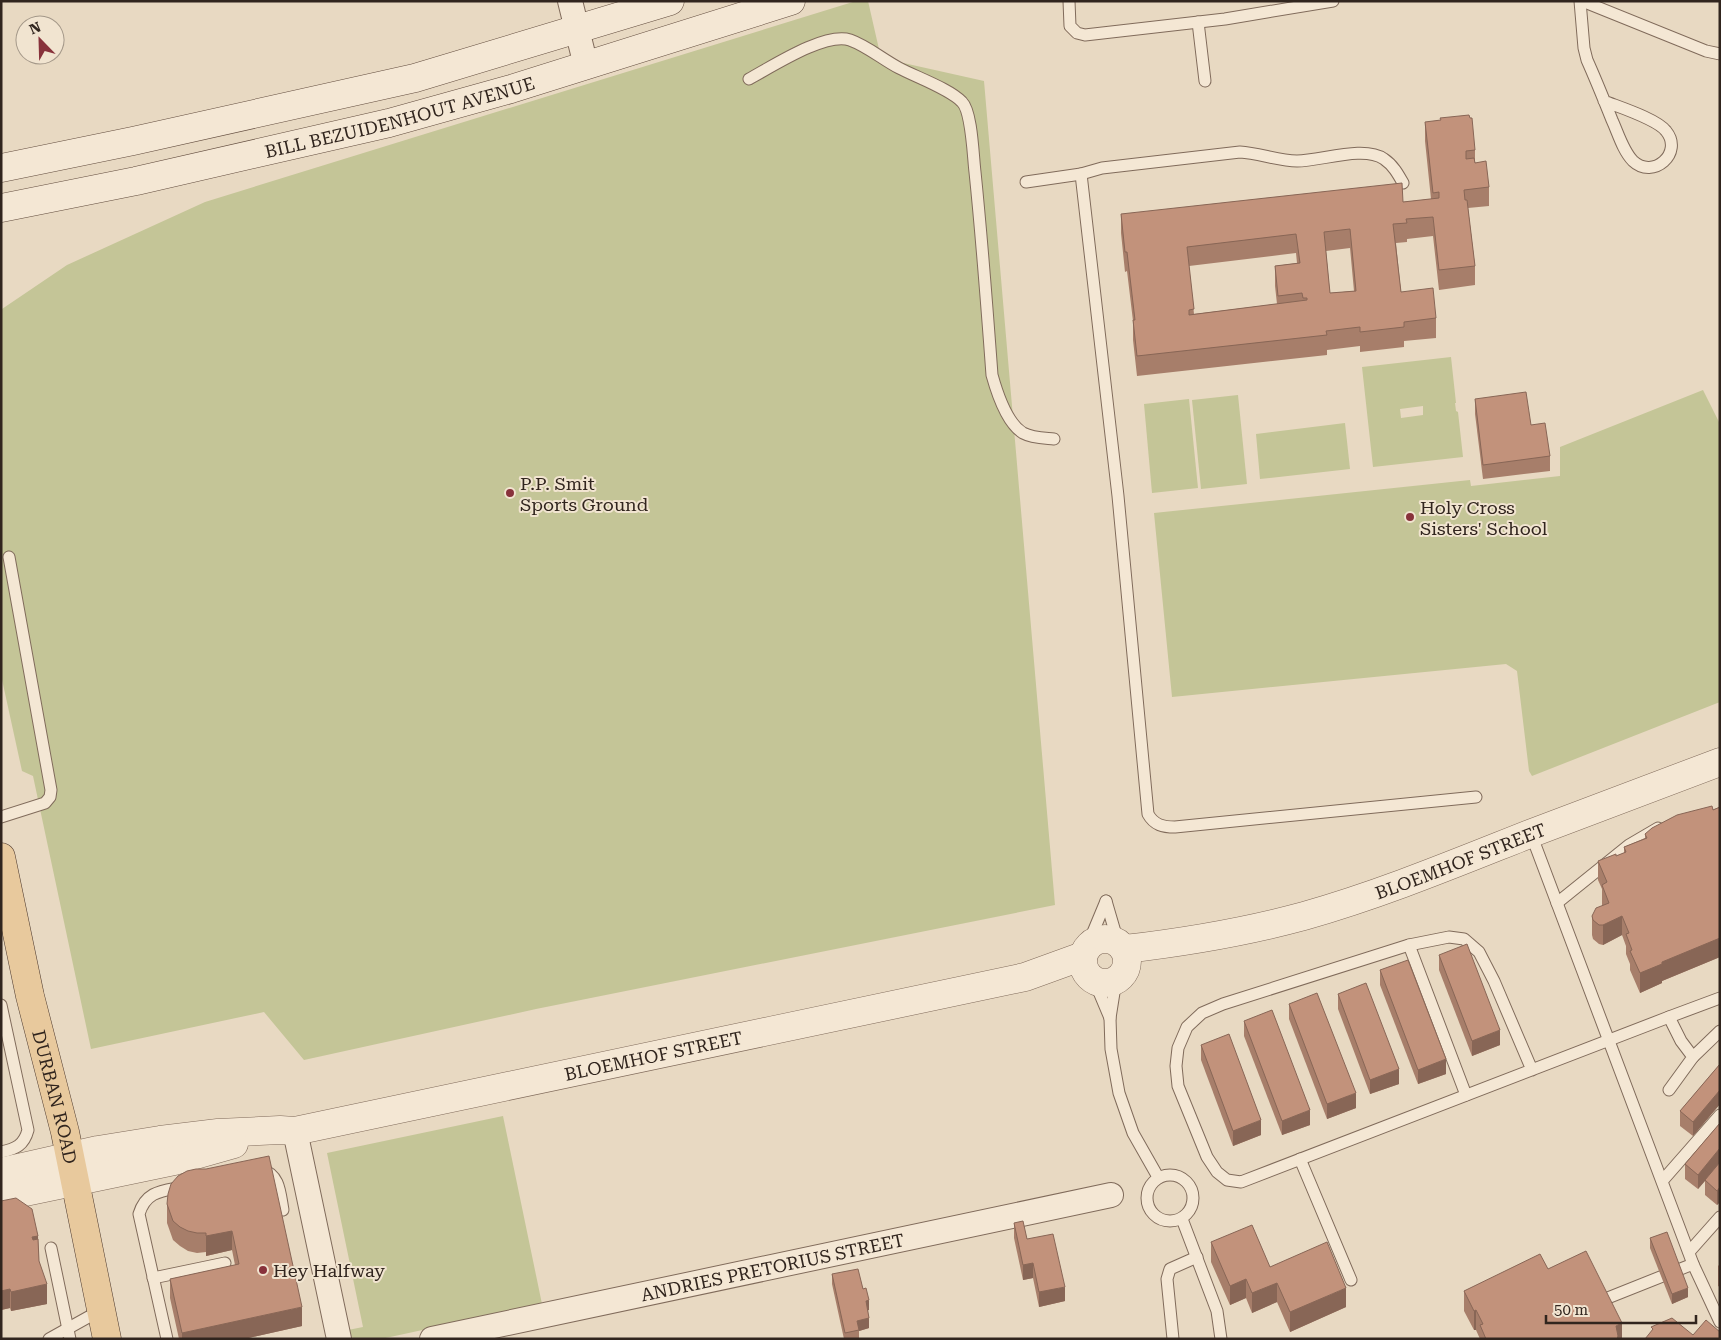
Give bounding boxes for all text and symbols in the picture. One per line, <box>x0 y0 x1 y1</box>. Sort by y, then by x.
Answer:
north arrow <box>15 15 65 65</box>
text: N <box>27 18 43 38</box>
street label: BILL BEZUIDENHOUT AVENUE <box>263 72 537 162</box>
place label: P.P. Smit Sports Ground <box>520 473 649 515</box>
marker: P.P. Smit Sports Ground <box>504 487 516 499</box>
place label: Holy Cross Sisters' School <box>1420 497 1548 539</box>
marker: Holy Cross Sisters' School <box>1404 511 1416 523</box>
street label: BLOEMHOF STREET <box>1372 818 1549 903</box>
street label: BLOEMHOF STREET <box>562 1026 744 1084</box>
street label: DURBAN ROAD <box>29 1028 82 1166</box>
street label: ANDRIES PRETORIUS STREET <box>639 1229 906 1305</box>
place label: Hey Halfway <box>273 1260 385 1281</box>
marker: Hey Halfway <box>257 1264 269 1276</box>
scale bar <box>1546 1292 1696 1324</box>
text: 50 m <box>1554 1301 1589 1319</box>

